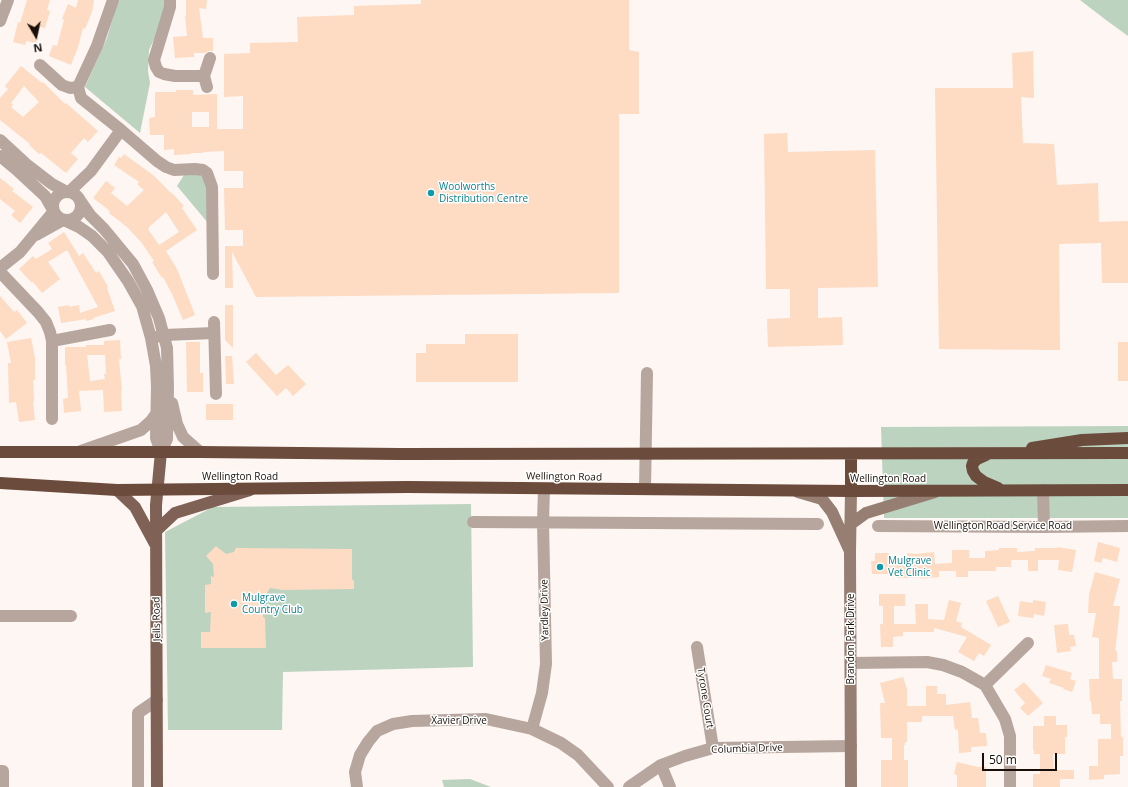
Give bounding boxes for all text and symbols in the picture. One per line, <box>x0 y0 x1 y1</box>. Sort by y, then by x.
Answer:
north arrow <box>16 16 56 56</box>
text: N <box>32 40 44 56</box>
place label: Woolworths Distribution Centre <box>439 181 528 204</box>
marker: Woolworths Distribution Centre <box>426 188 436 198</box>
street label: Wellington Road <box>526 470 602 484</box>
street label: Wellington Road <box>202 471 278 483</box>
street label: Wellington Road <box>850 473 926 485</box>
street label: Wellington Road Service Road <box>934 520 1072 532</box>
place label: Mulgrave Vet Clinic <box>888 555 931 578</box>
marker: Mulgrave Vet Clinic <box>875 562 885 572</box>
street label: Yardley Drive <box>538 579 552 641</box>
place label: Mulgrave Country Club <box>242 592 303 616</box>
street label: Brandon Park Drive <box>845 593 857 685</box>
street label: Jells Road <box>151 597 163 641</box>
marker: Mulgrave Country Club <box>229 599 239 609</box>
street label: Tyrone Court <box>694 667 716 729</box>
street label: Xavier Drive <box>431 715 487 727</box>
street label: Columbia Drive <box>711 742 783 756</box>
scale bar <box>984 745 1059 771</box>
text: 50 m <box>989 751 1017 768</box>

